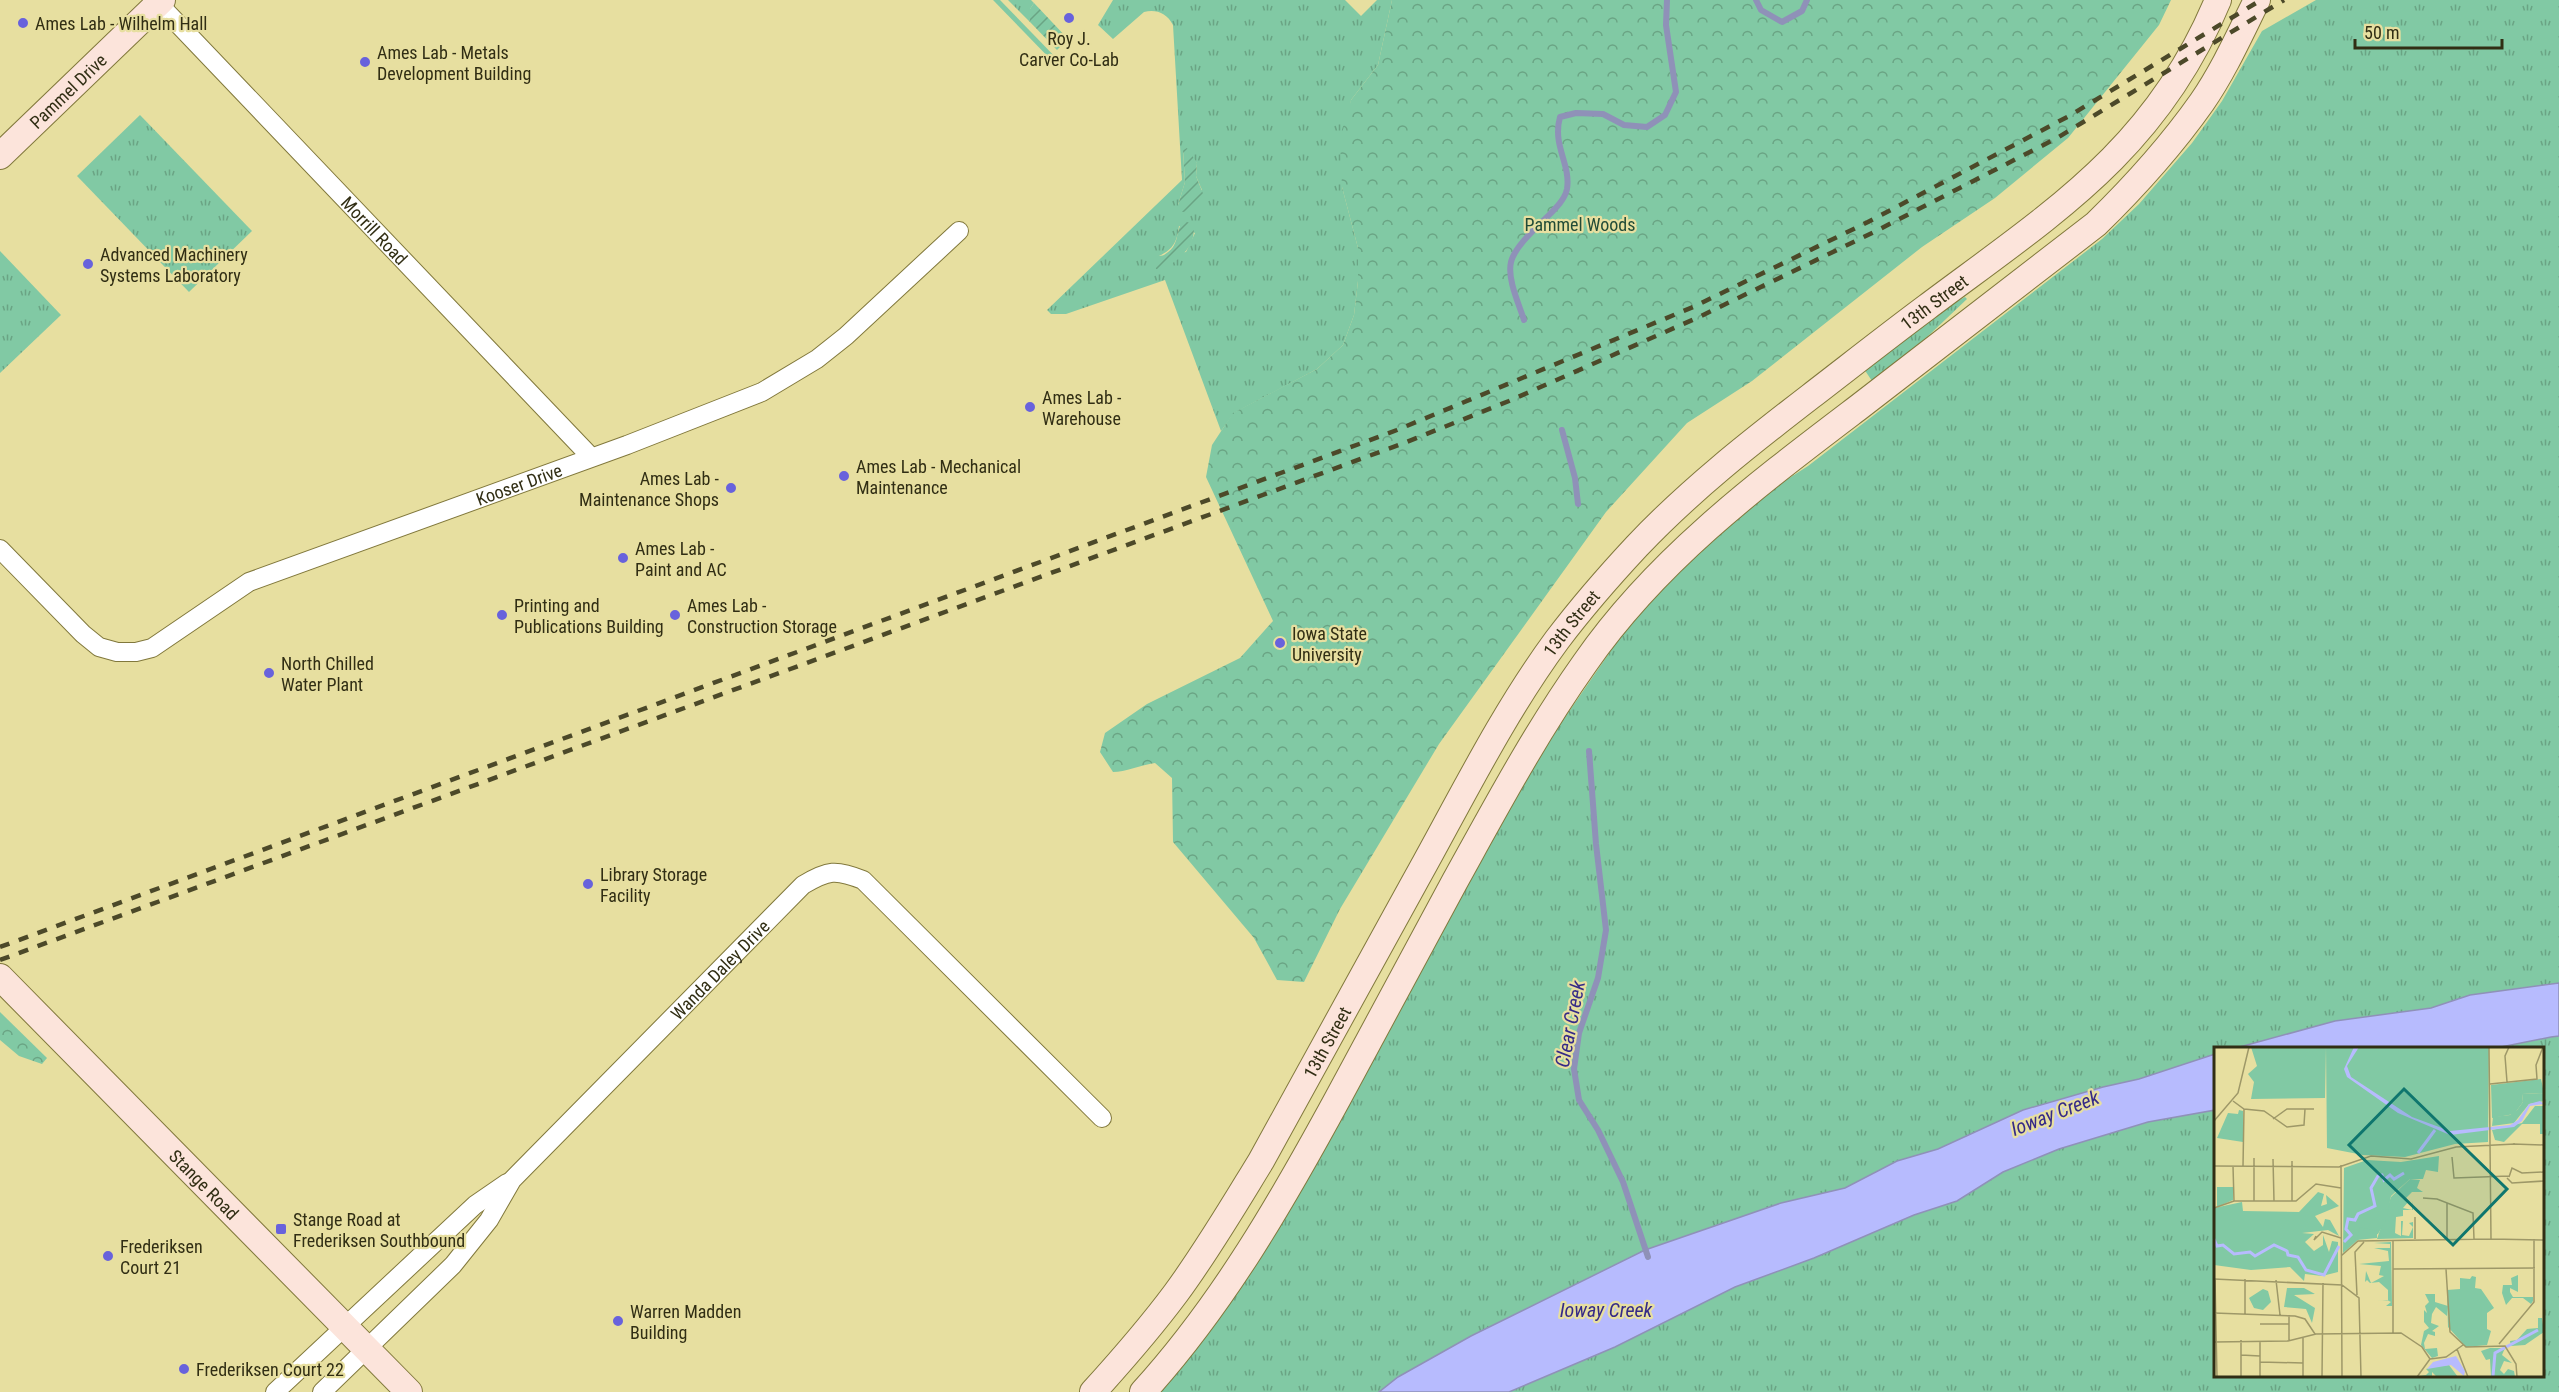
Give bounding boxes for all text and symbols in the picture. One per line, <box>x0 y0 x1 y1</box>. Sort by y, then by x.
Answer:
marker: Roy J. Carver Co-Lab <box>1062 11 1076 25</box>
scale bar <box>2355 12 2502 50</box>
place label: Ames Lab - Wilhelm Hall <box>35 13 207 34</box>
marker: Ames Lab - Wilhelm Hall <box>16 16 30 30</box>
text: 50 m <box>2364 22 2399 43</box>
place label: Roy J. Carver Co-Lab <box>1019 28 1119 70</box>
place label: Ames Lab - Metals Development Building <box>377 42 531 84</box>
street label: Pammel Drive <box>25 49 110 132</box>
marker: Ames Lab - Metals Development Building <box>358 55 372 69</box>
street label: Morrill Road <box>337 192 412 269</box>
park label: Pammel Woods <box>1525 214 1635 235</box>
place label: Advanced Machinery Systems Laboratory <box>100 244 248 286</box>
marker: Advanced Machinery Systems Laboratory <box>81 257 95 271</box>
street label: 13th Street <box>1896 270 1972 334</box>
place label: Ames Lab - Warehouse <box>1042 387 1122 429</box>
marker: Ames Lab - Warehouse <box>1023 400 1037 414</box>
place label: Ames Lab - Mechanical Maintenance <box>856 456 1021 498</box>
street label: Kooser Drive <box>473 459 565 509</box>
place label: Ames Lab - Maintenance Shops <box>579 468 720 510</box>
marker: Ames Lab - Mechanical Maintenance <box>837 469 851 483</box>
marker: Ames Lab - Maintenance Shops <box>724 481 738 495</box>
place label: Ames Lab - Paint and AC <box>635 538 727 580</box>
marker: Ames Lab - Paint and AC <box>616 551 630 565</box>
street label: 13th Street <box>1539 585 1604 660</box>
place label: Printing and Publications Building <box>514 595 664 637</box>
place label: Ames Lab - Construction Storage <box>687 595 837 637</box>
marker: Printing and Publications Building <box>495 608 509 622</box>
marker: Ames Lab - Construction Storage <box>668 608 682 622</box>
place label: Iowa State University <box>1292 623 1367 665</box>
marker: Iowa State University <box>1273 636 1287 650</box>
place label: North Chilled Water Plant <box>281 653 374 695</box>
marker: North Chilled Water Plant <box>262 666 276 680</box>
place label: Library Storage Facility <box>600 864 707 906</box>
marker: Library Storage Facility <box>581 877 595 891</box>
street label: Wanda Daley Drive <box>666 915 773 1024</box>
water label: Clear Creek <box>1550 977 1590 1069</box>
street label: 13th Street <box>1299 1003 1355 1082</box>
inset map <box>2214 1047 2544 1377</box>
water label: Ioway Creek <box>2007 1085 2104 1141</box>
street label: Stange Road <box>165 1145 243 1224</box>
place label: Stange Road at Frederiksen Southbound <box>293 1209 465 1251</box>
marker: Stange Road at Frederiksen Southbound <box>274 1222 288 1236</box>
place label: Frederiksen Court 21 <box>120 1236 203 1278</box>
marker: Frederiksen Court 21 <box>101 1249 115 1263</box>
water label: Ioway Creek <box>1560 1298 1654 1322</box>
place label: Warren Madden Building <box>630 1301 741 1343</box>
marker: Warren Madden Building <box>611 1314 625 1328</box>
place label: Frederiksen Court 22 <box>196 1359 344 1380</box>
marker: Frederiksen Court 22 <box>177 1362 191 1376</box>

